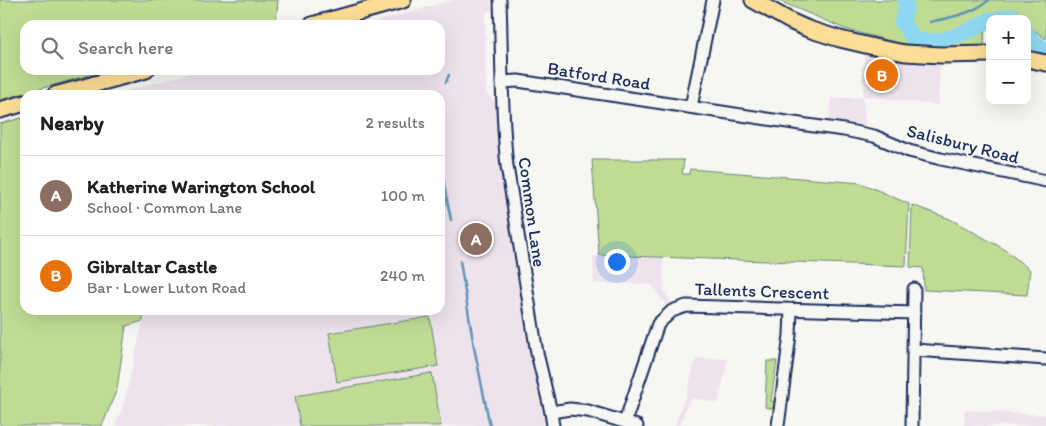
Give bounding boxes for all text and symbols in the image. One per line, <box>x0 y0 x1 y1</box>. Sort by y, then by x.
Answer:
map controls <box>986 15 1031 105</box>
button: + <box>986 15 1031 60</box>
search box <box>20 20 445 75</box>
icon: search <box>38 34 66 62</box>
text: Search here <box>78 36 173 59</box>
pin: B <box>866 56 898 94</box>
street label: Batford Road <box>546 57 652 95</box>
button: − <box>986 60 1031 105</box>
text: Nearby <box>40 110 104 135</box>
text: 2 results <box>365 113 425 132</box>
street label: Salisbury Road <box>905 119 1022 169</box>
street label: Common Lane <box>513 156 551 268</box>
text: Katherine Warington School <box>87 175 315 198</box>
text: A <box>51 186 61 205</box>
text: 100 m <box>381 186 425 205</box>
text: School · Common Lane <box>87 198 242 217</box>
pin: A <box>460 220 492 258</box>
your location <box>604 249 630 275</box>
text: Gibraltar Castle <box>87 255 217 278</box>
text: B <box>51 266 61 285</box>
text: 240 m <box>380 266 425 285</box>
text: Bar · Lower Luton Road <box>87 278 246 297</box>
street label: Tallents Crescent <box>694 278 830 304</box>

